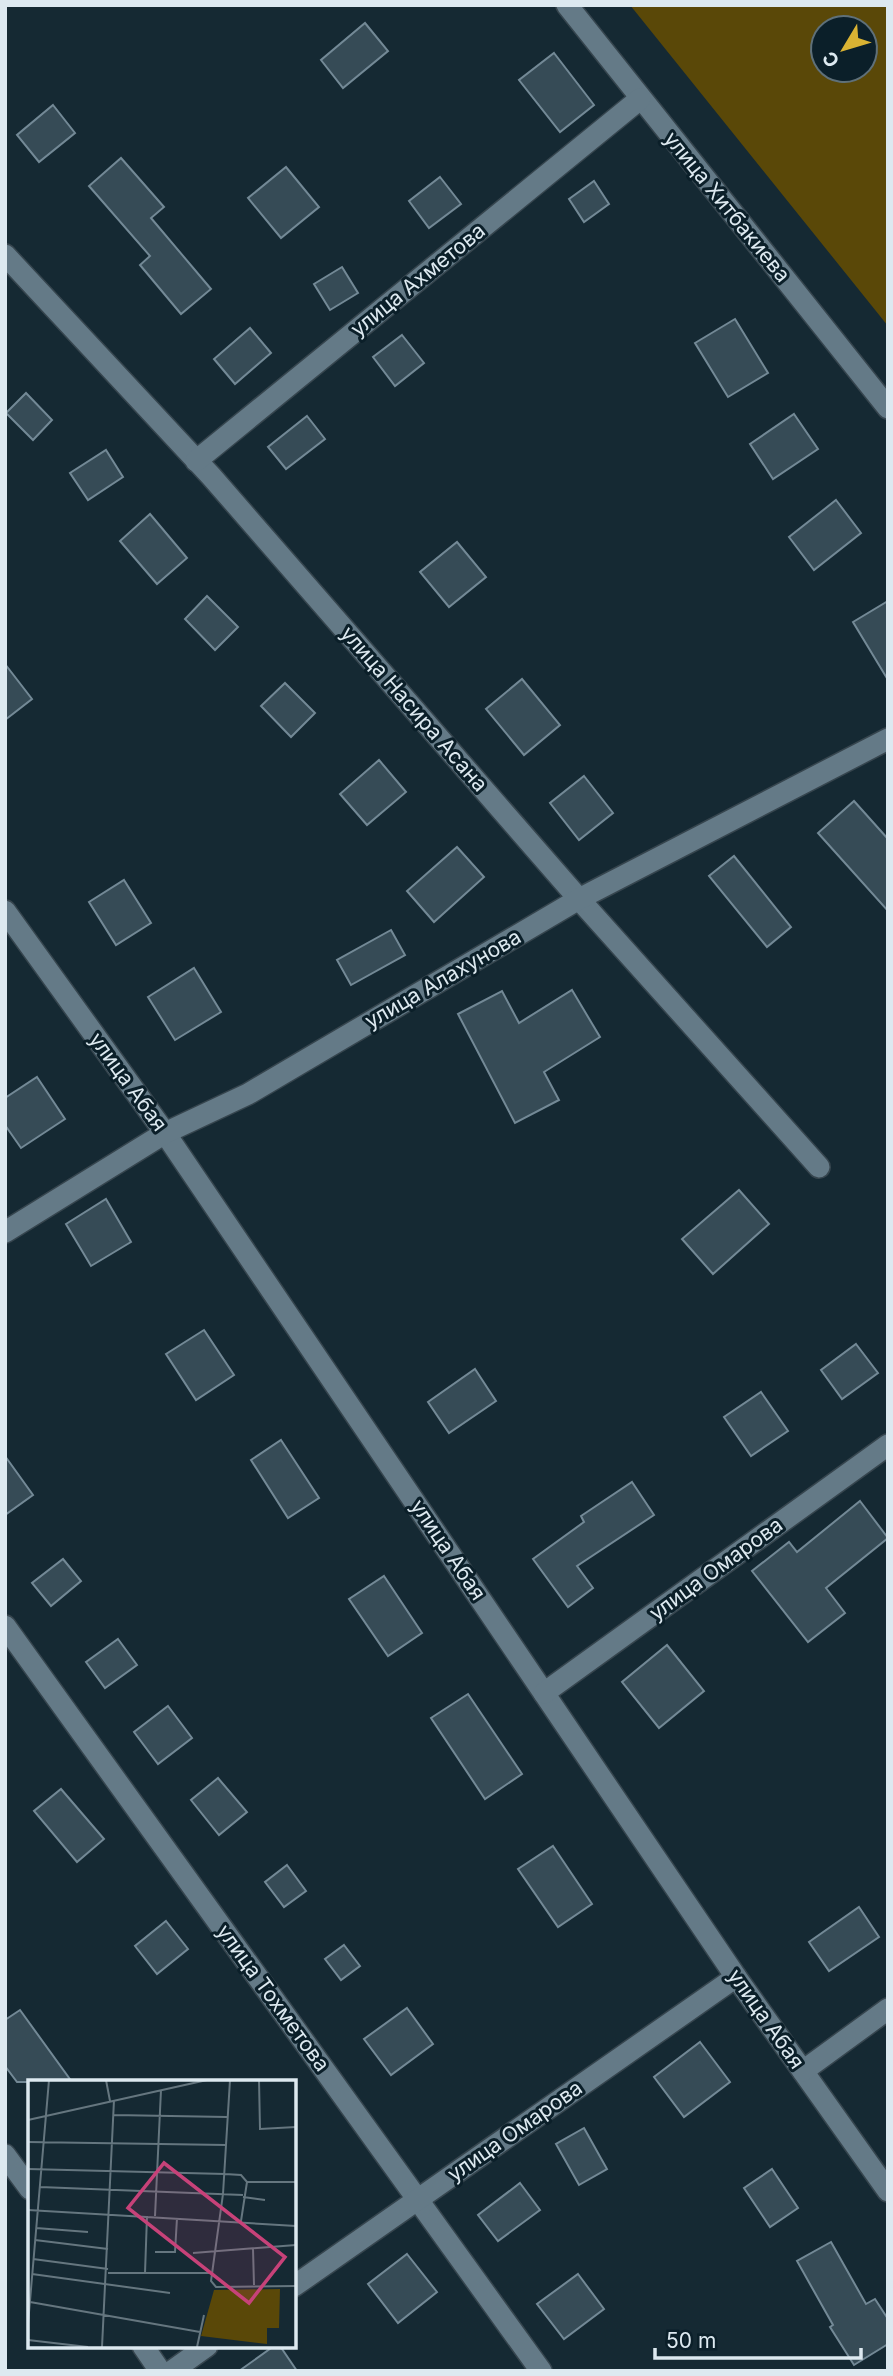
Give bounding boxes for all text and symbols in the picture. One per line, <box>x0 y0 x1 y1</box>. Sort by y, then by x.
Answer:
north arrow <box>809 14 879 84</box>
text: С <box>818 47 844 72</box>
street label: улица Хитбакиева <box>659 127 796 287</box>
street label: улица Ахметова <box>345 218 490 341</box>
street label: улица Насира Асана <box>336 621 493 796</box>
street label: улица Алахунова <box>360 924 525 1033</box>
street label: улица Абая <box>84 1027 173 1136</box>
street label: улица Абая <box>406 1495 491 1605</box>
street label: улица Омарова <box>644 1512 787 1625</box>
street label: улица Тохметова <box>212 1919 335 2076</box>
street label: улица Абая <box>723 1964 810 2073</box>
street label: улица Омарова <box>443 2075 587 2186</box>
inset map <box>28 2080 296 2348</box>
scale bar <box>655 2316 862 2360</box>
text: 50 m <box>666 2328 716 2353</box>

